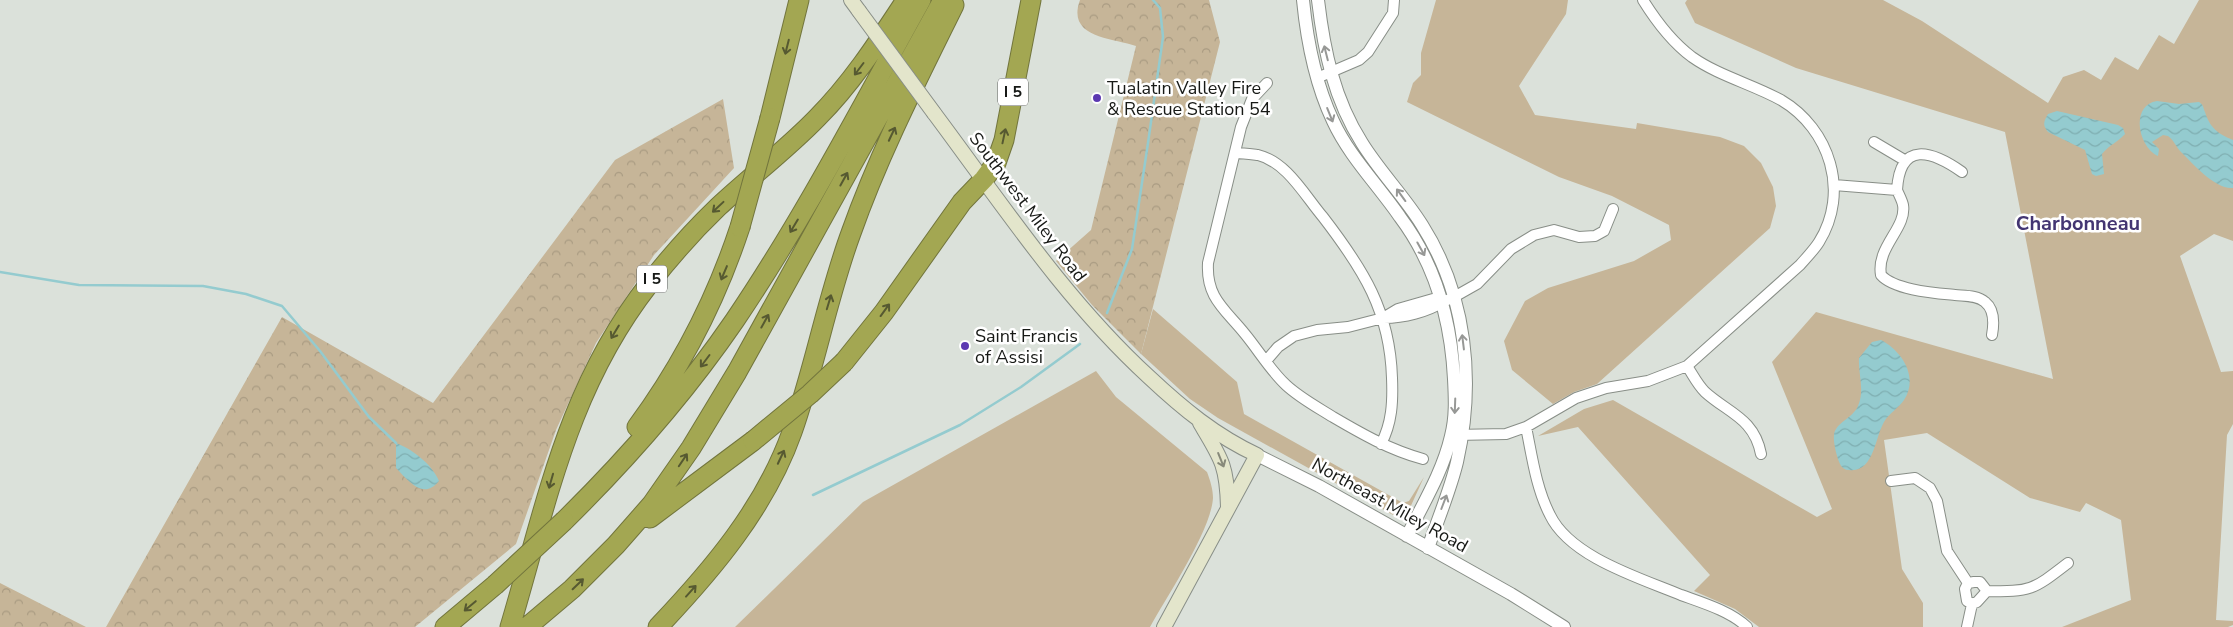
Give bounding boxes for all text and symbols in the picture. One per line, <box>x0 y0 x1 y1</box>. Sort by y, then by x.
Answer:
one-way arrow <box>782 39 791 55</box>
one-way arrow <box>1321 45 1330 61</box>
one-way arrow <box>853 62 864 75</box>
place label: Tualatin Valley Fire & Rescue Station 54 <box>1107 76 1271 121</box>
road number: I 5 <box>998 78 1028 105</box>
marker: Tualatin Valley Fire & Rescue Station 54 <box>1091 92 1103 104</box>
one-way arrow <box>1326 107 1336 122</box>
one-way arrow <box>888 127 897 142</box>
street label: Southwest Miley Road <box>964 127 1092 287</box>
one-way arrow <box>1000 129 1009 145</box>
one-way arrow <box>840 172 850 186</box>
one-way arrow <box>1396 188 1406 202</box>
one-way arrow <box>712 201 724 213</box>
district label: Charbonneau <box>2016 210 2140 237</box>
one-way arrow <box>789 218 799 232</box>
one-way arrow <box>1416 242 1426 257</box>
one-way arrow <box>719 265 728 280</box>
road number: I 5 <box>637 266 667 292</box>
one-way arrow <box>824 294 834 310</box>
one-way arrow <box>880 303 890 317</box>
one-way arrow <box>761 314 771 328</box>
place label: Saint Francis of Assisi <box>975 324 1078 369</box>
one-way arrow <box>610 325 620 339</box>
one-way arrow <box>1458 335 1468 351</box>
marker: Saint Francis of Assisi <box>959 340 971 352</box>
one-way arrow <box>699 354 710 367</box>
one-way arrow <box>1450 398 1459 414</box>
one-way arrow <box>777 450 787 465</box>
one-way arrow <box>1217 452 1226 467</box>
street label: Northeast Miley Road <box>1307 452 1473 558</box>
one-way arrow <box>678 454 688 468</box>
one-way arrow <box>546 473 556 489</box>
one-way arrow <box>1440 494 1449 510</box>
one-way arrow <box>571 578 584 590</box>
one-way arrow <box>685 585 697 598</box>
one-way arrow <box>464 601 477 612</box>

